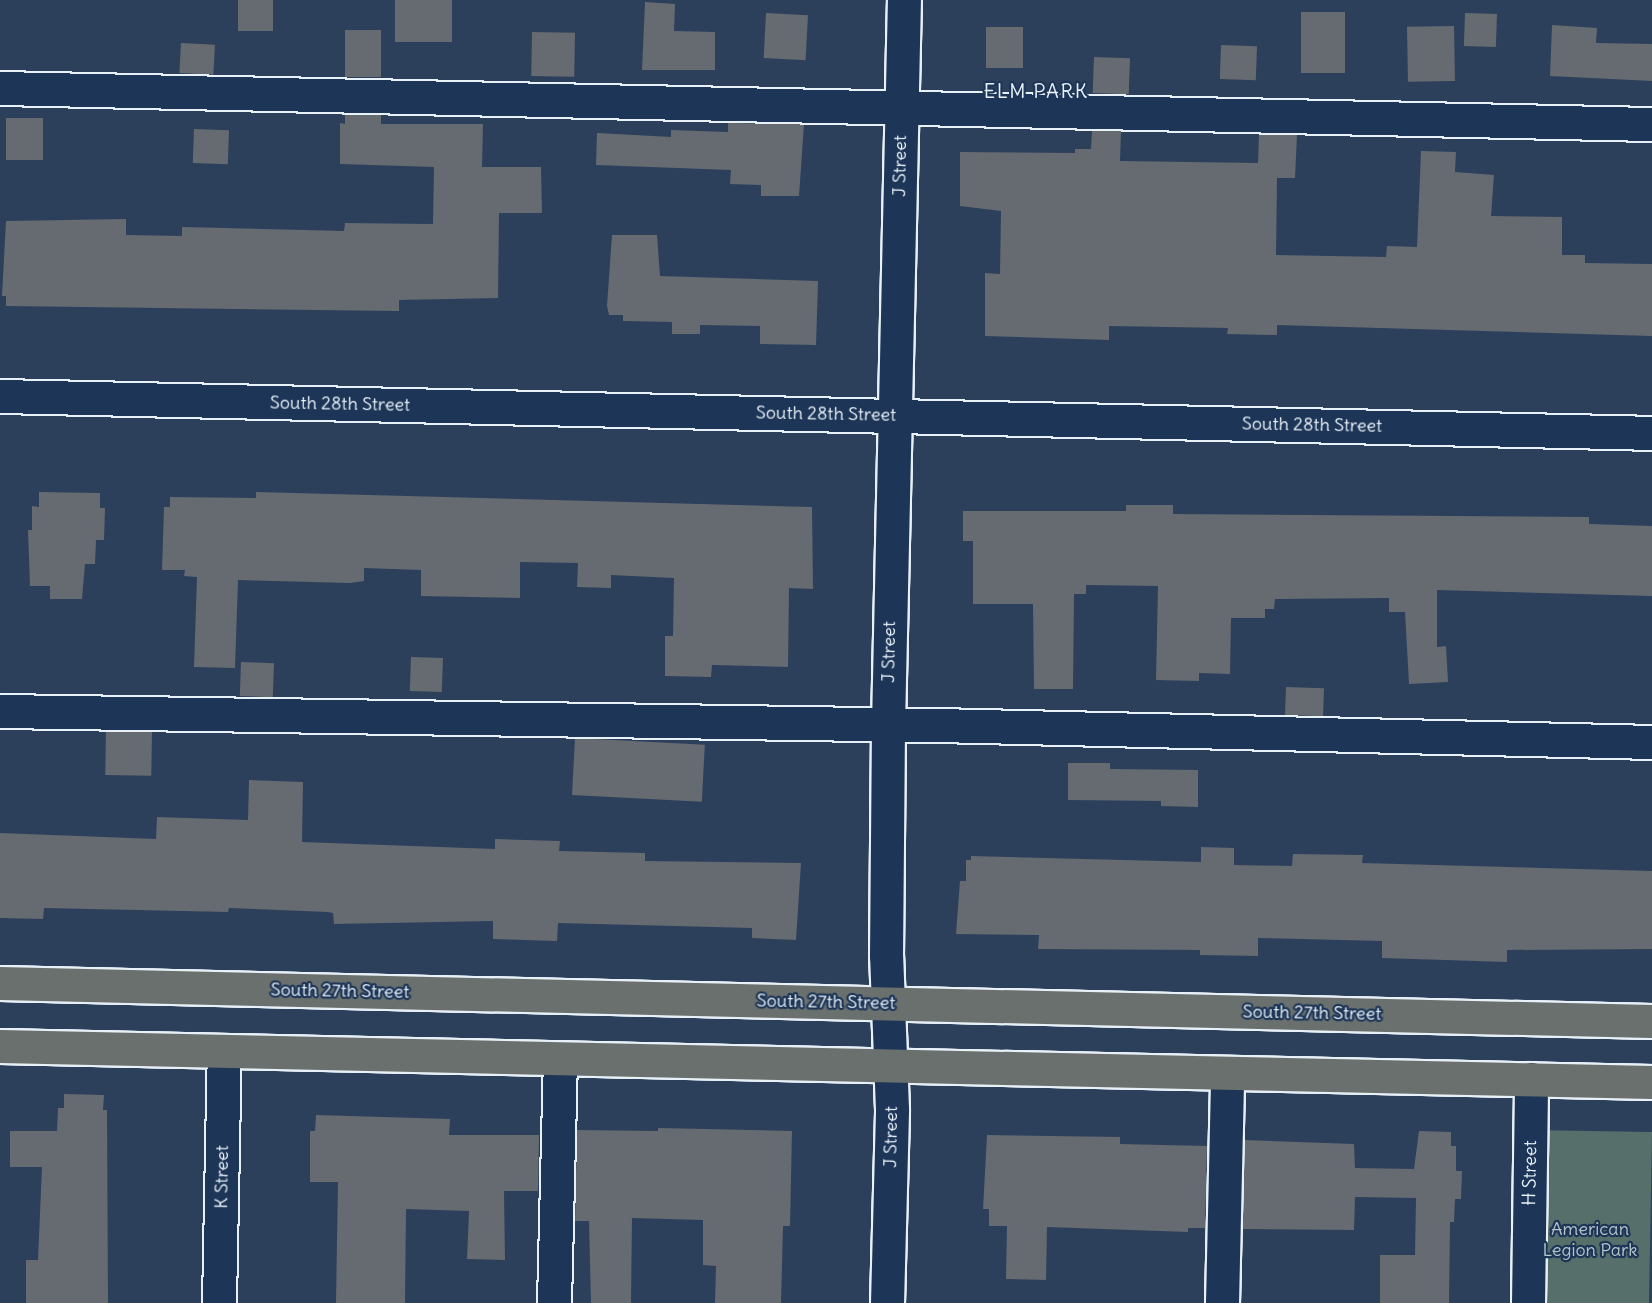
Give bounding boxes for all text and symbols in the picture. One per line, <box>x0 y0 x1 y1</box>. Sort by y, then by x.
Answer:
district label: ELM PARK <box>984 78 1088 102</box>
street label: J Street <box>889 135 911 197</box>
street label: South 28th Street <box>270 392 410 416</box>
street label: South 28th Street <box>756 402 896 426</box>
street label: South 28th Street <box>1242 413 1382 437</box>
street label: J Street <box>878 621 900 683</box>
street label: South 27th Street <box>270 979 410 1003</box>
street label: South 27th Street <box>756 990 896 1014</box>
street label: South 27th Street <box>1242 1001 1382 1025</box>
street label: J Street <box>880 1106 902 1168</box>
street label: H Street <box>1519 1140 1541 1206</box>
street label: K Street <box>211 1145 233 1209</box>
park label: American Legion Park <box>1542 1219 1638 1262</box>

